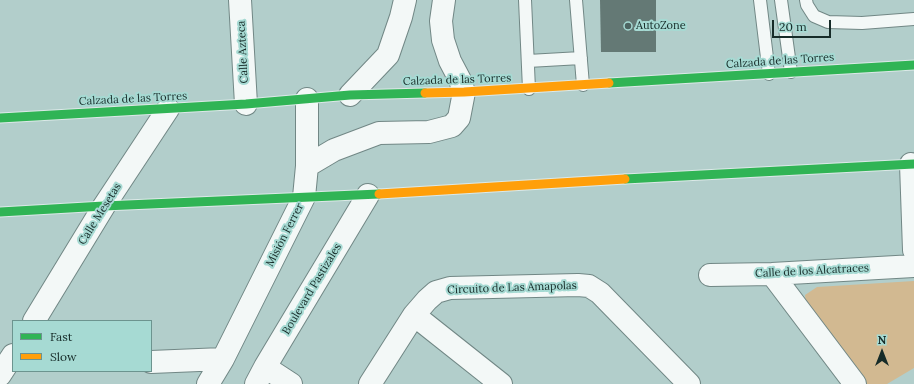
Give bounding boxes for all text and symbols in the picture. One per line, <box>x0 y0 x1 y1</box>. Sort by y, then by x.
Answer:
scale bar <box>774 12 833 38</box>
place label: AutoZone <box>636 19 686 33</box>
text: 20 m <box>779 19 807 34</box>
street label: Calle Azteca <box>235 20 251 84</box>
marker: AutoZone <box>623 21 633 31</box>
street label: Calzada de las Torres <box>726 51 834 71</box>
street label: Calzada de las Torres <box>403 72 511 88</box>
street label: Calzada de las Torres <box>79 90 187 108</box>
street label: Calle Mesetas <box>76 181 124 247</box>
street label: Misión Ferrer <box>263 201 307 269</box>
street label: Boulevard Pastizales <box>280 241 344 337</box>
street label: Calle de los Alcatraces <box>755 261 869 281</box>
street label: Circuito de Las Amapolas <box>447 279 577 297</box>
legend <box>12 320 152 372</box>
text: Fast <box>50 329 73 344</box>
north arrow <box>862 332 902 372</box>
text: N <box>878 333 886 347</box>
text: Slow <box>50 349 77 364</box>

